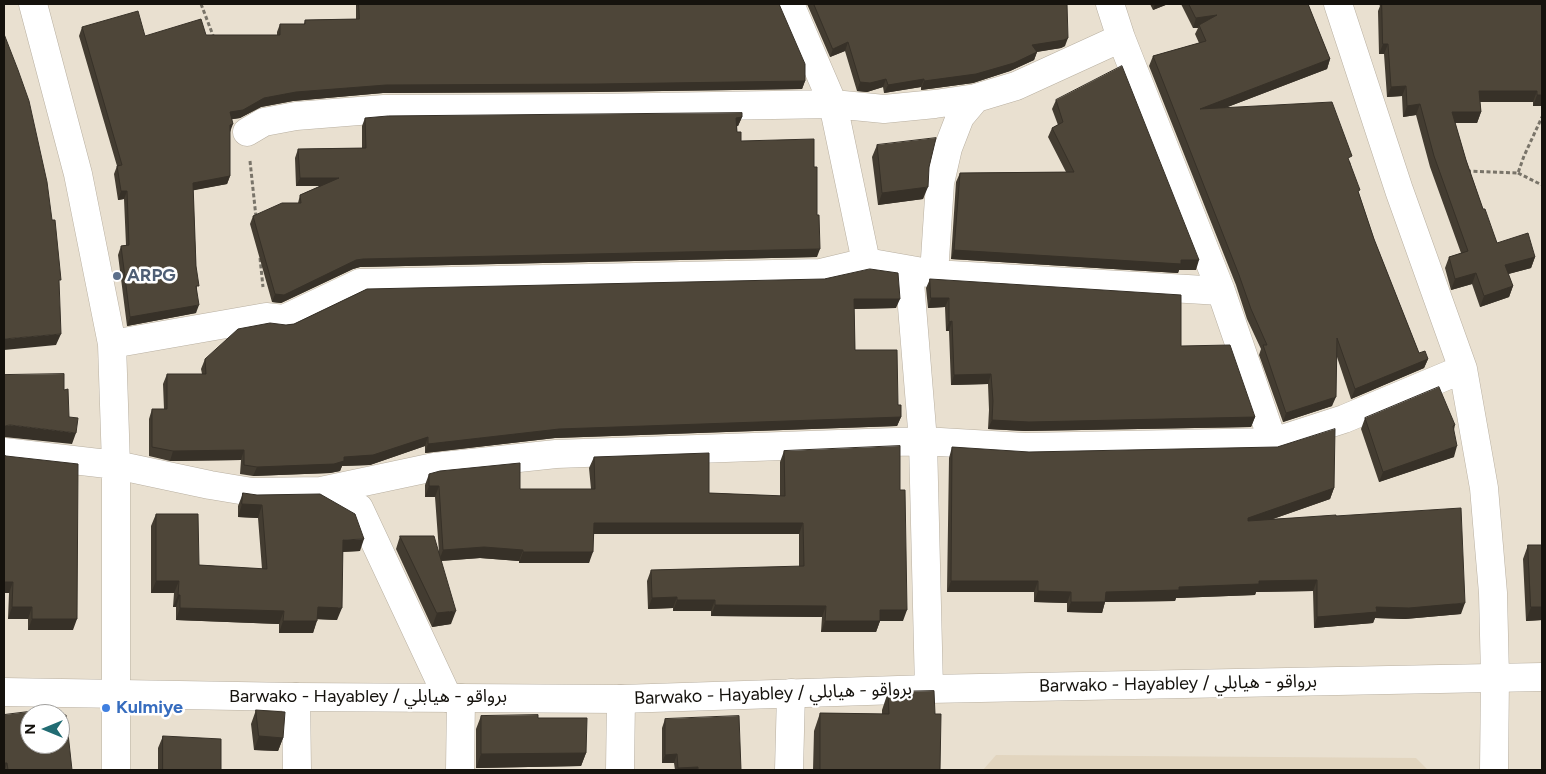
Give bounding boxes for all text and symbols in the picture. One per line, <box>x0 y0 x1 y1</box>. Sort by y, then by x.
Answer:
place label: ARPG <box>127 265 176 287</box>
marker: ARPG <box>111 270 123 282</box>
street label: Barwako - Hayabley / برواقو - هيابلي <box>1039 671 1317 697</box>
street label: Barwako - Hayabley / برواقو - هيابلي <box>634 678 912 710</box>
street label: Barwako - Hayabley / برواقو - هيابلي <box>229 686 507 708</box>
place label: Kulmiye <box>116 697 183 719</box>
marker: Kulmiye <box>100 702 112 714</box>
north arrow <box>20 704 70 754</box>
text: N <box>22 724 39 734</box>

